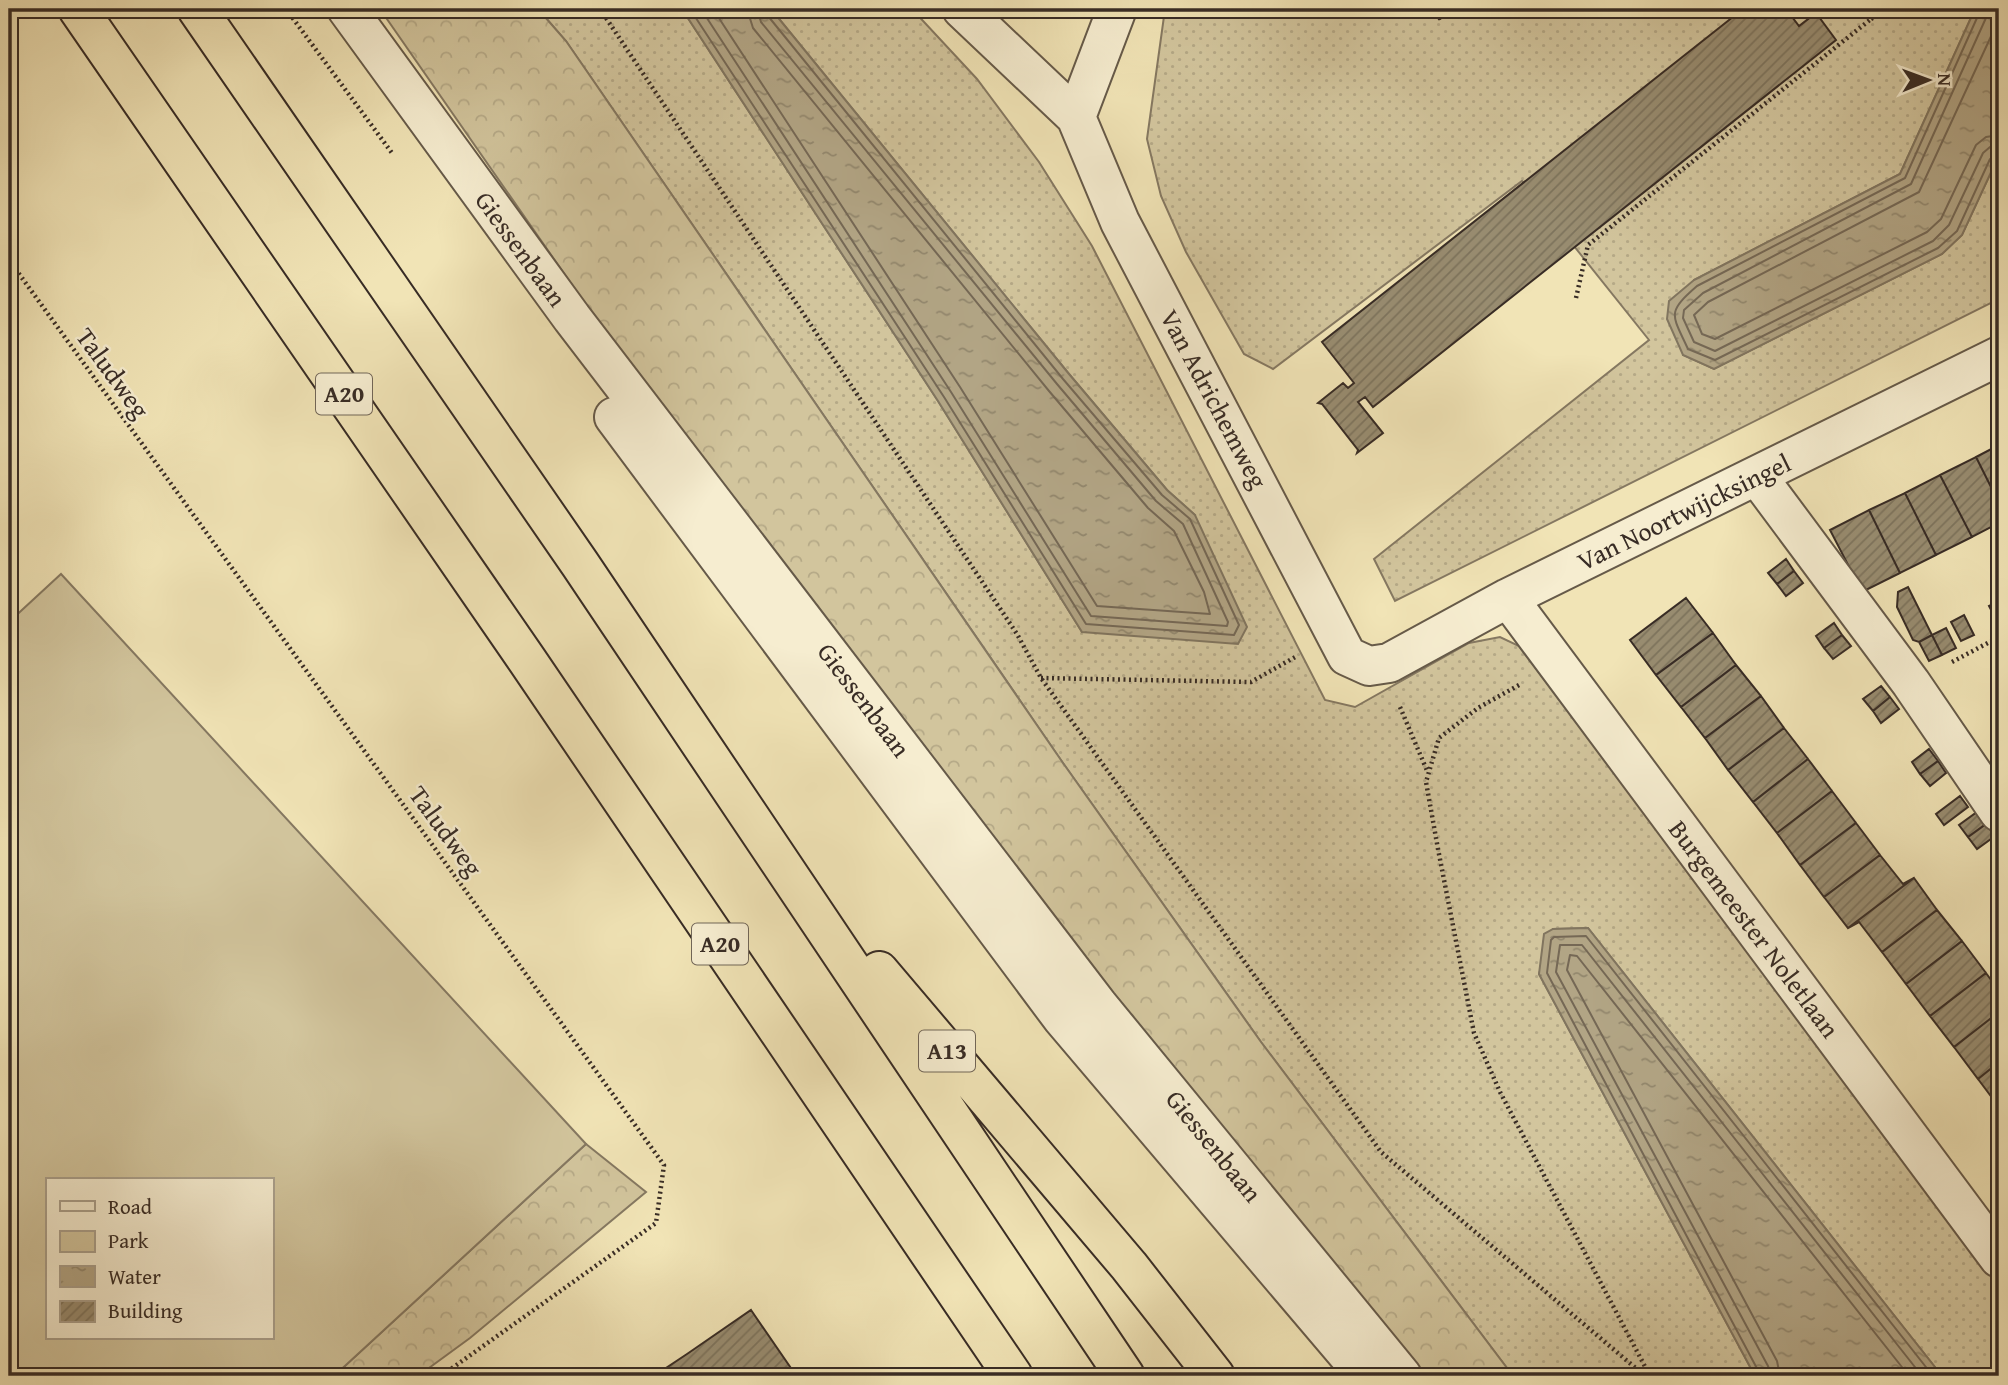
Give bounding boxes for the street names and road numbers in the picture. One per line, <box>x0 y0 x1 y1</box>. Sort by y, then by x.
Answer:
street label: Giessenbaan <box>466 183 577 315</box>
street label: Van Adrichemweg <box>1151 302 1278 495</box>
street label: Taludweg <box>67 319 160 426</box>
road number: A20 <box>316 374 372 414</box>
street label: Van Noortwijcksingel <box>1570 443 1797 580</box>
street label: Giessenbaan <box>808 634 921 766</box>
street label: Taludweg <box>400 777 493 884</box>
street label: Burgemeester Noletlaan <box>1659 812 1850 1046</box>
road number: A20 <box>692 924 748 964</box>
road number: A13 <box>919 1030 975 1072</box>
street label: Giessenbaan <box>1157 1081 1272 1211</box>

